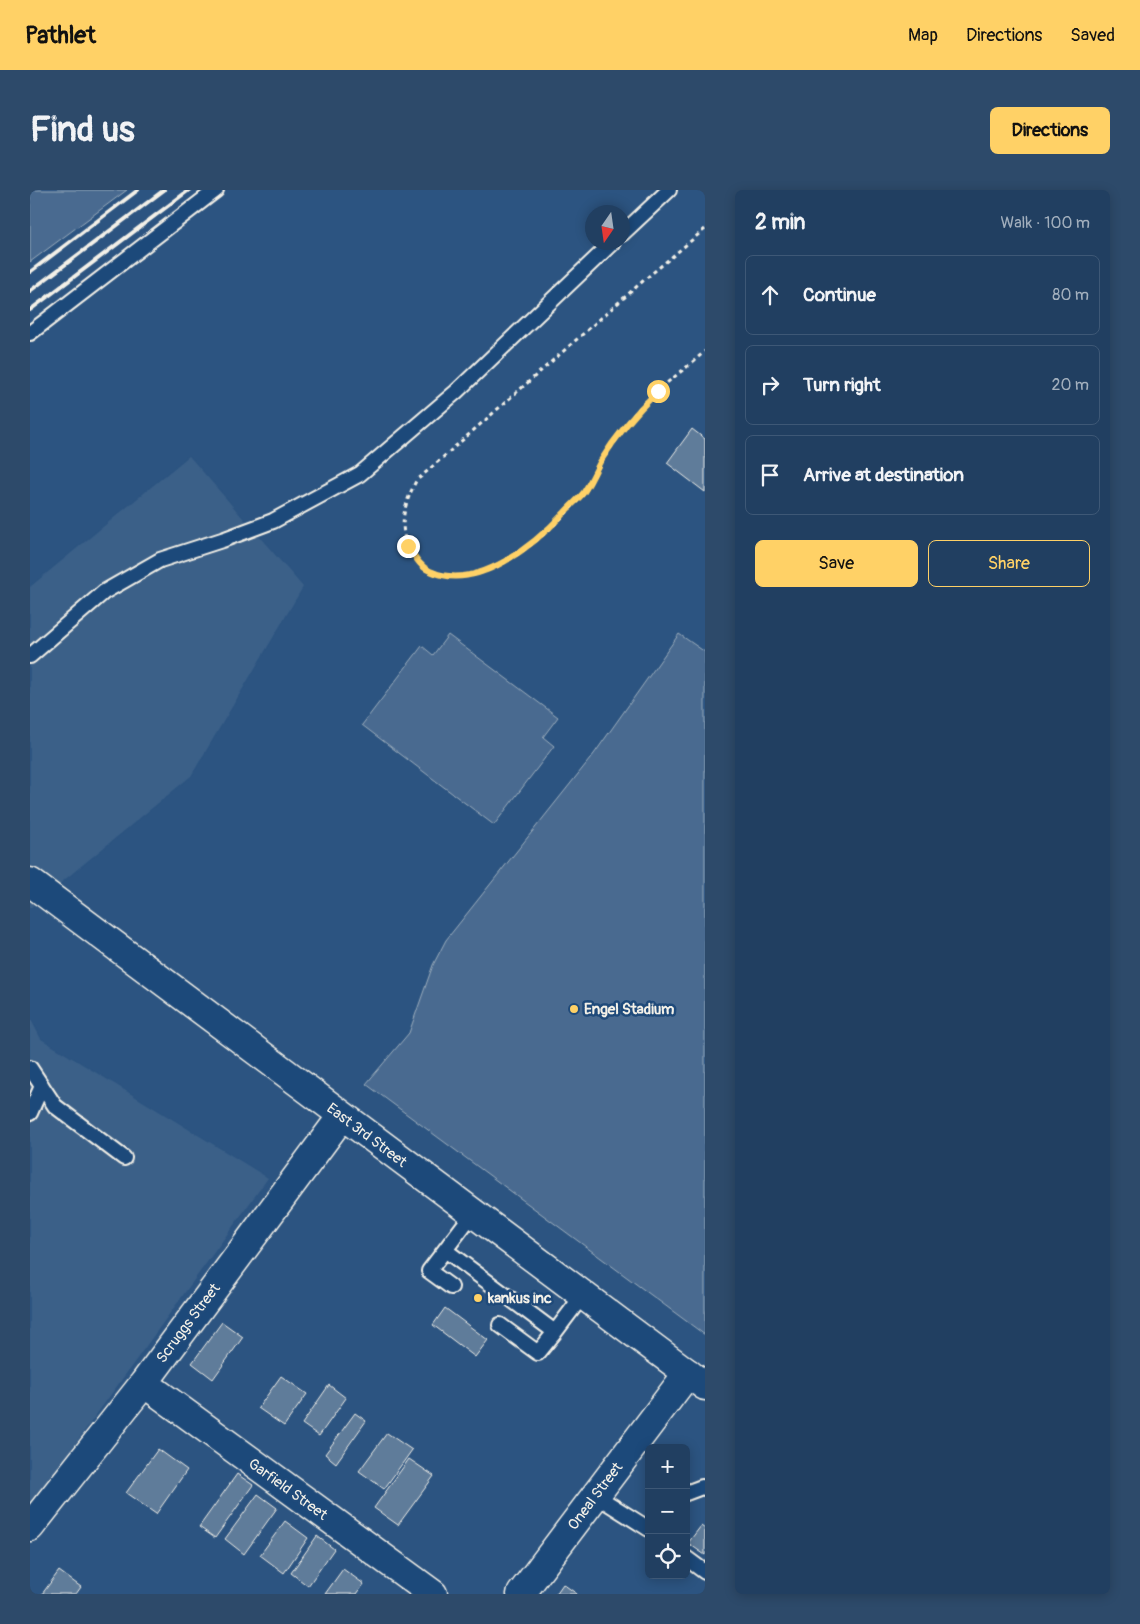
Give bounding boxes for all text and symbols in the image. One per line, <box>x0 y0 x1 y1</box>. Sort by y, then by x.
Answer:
text: Pathlet <box>25 21 96 50</box>
text: Map <box>908 24 938 47</box>
text: Directions <box>966 24 1042 47</box>
text: Saved <box>1070 24 1115 47</box>
button: Directions <box>990 107 1110 154</box>
text: Find us <box>30 108 135 152</box>
north arrow <box>585 205 630 250</box>
text: 2 min <box>755 209 805 236</box>
text: Walk · 100 m <box>1001 213 1090 233</box>
icon: ahead <box>756 281 784 309</box>
text: Continue <box>803 283 876 307</box>
text: 80 m <box>1052 285 1089 305</box>
icon: right <box>756 371 784 399</box>
text: Turn right <box>803 373 881 397</box>
text: 20 m <box>1051 375 1089 395</box>
route start <box>647 380 670 403</box>
icon: arrive <box>756 461 784 489</box>
text: Arrive at destination <box>803 463 964 487</box>
route end <box>397 535 420 558</box>
button: Save <box>755 540 918 587</box>
button: Share <box>928 540 1090 587</box>
place label: Engel Stadium <box>584 1000 674 1019</box>
marker: Engel Stadium <box>568 1003 580 1015</box>
street label: East 3rd Street <box>323 1099 411 1172</box>
street label: Scruggs Street <box>152 1279 225 1367</box>
place label: kankus inc <box>487 1289 552 1308</box>
marker: kankus inc <box>472 1292 484 1304</box>
map controls <box>645 1444 690 1579</box>
button: + <box>645 1444 690 1489</box>
street label: Garfield Street <box>244 1454 332 1525</box>
street label: Oneal Street <box>564 1458 628 1534</box>
button: − <box>645 1489 690 1534</box>
button: locate <box>645 1534 690 1579</box>

